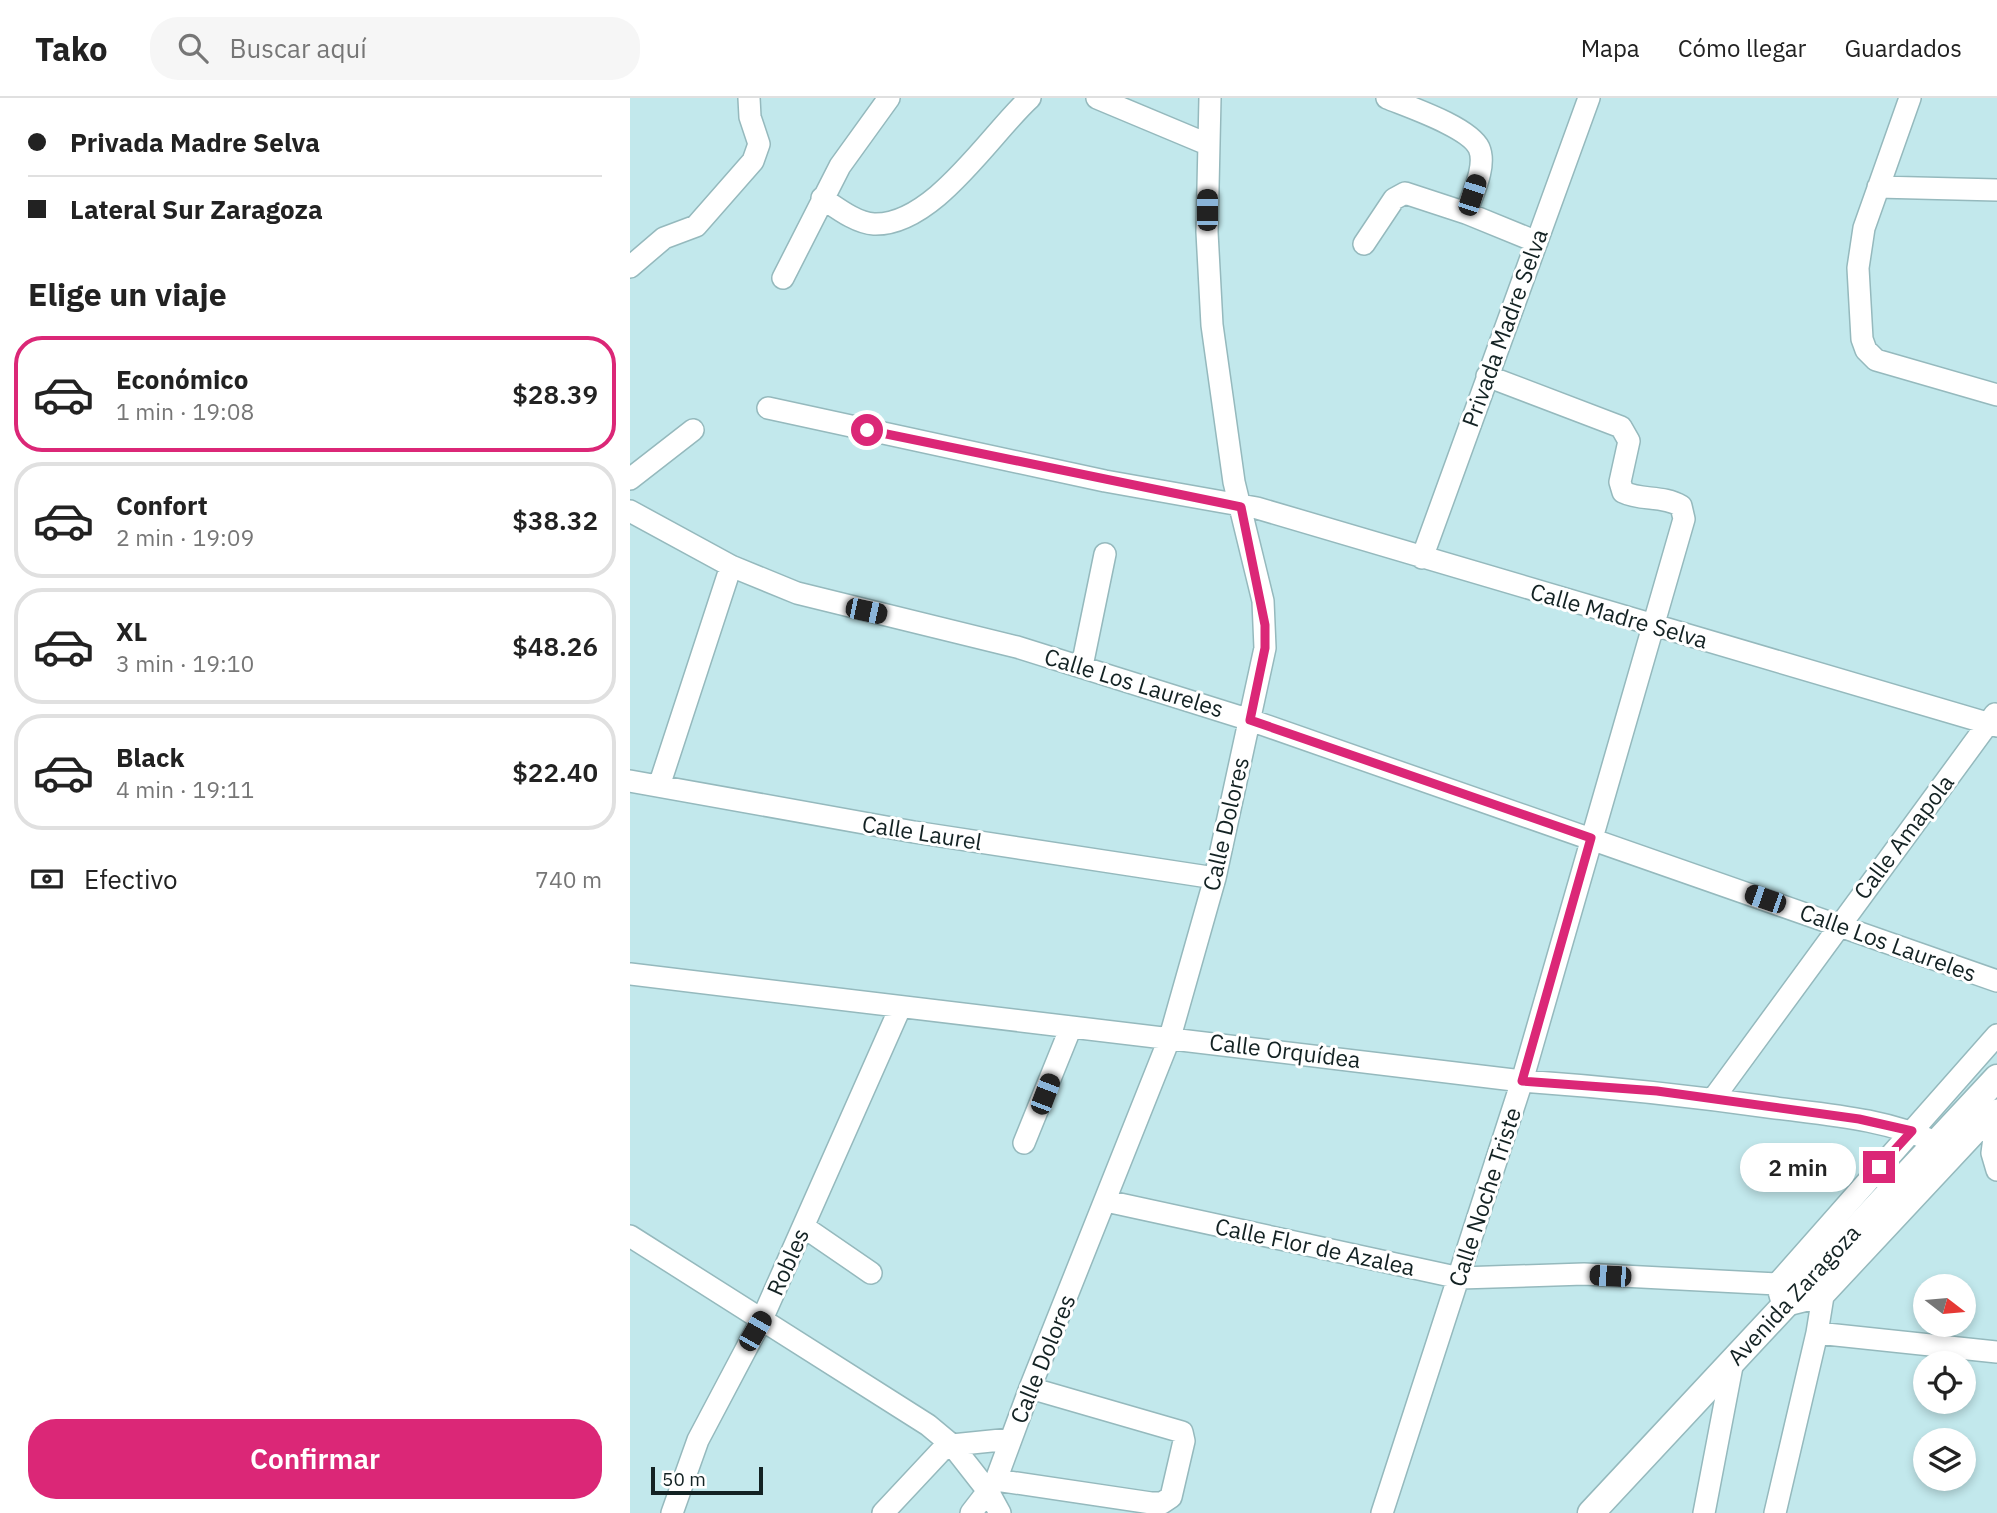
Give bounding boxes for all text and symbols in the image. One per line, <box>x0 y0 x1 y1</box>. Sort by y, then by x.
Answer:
search box <box>150 17 640 80</box>
text: Tako <box>35 27 108 70</box>
icon: search <box>174 29 212 67</box>
text: Buscar aquí <box>230 31 367 65</box>
text: Mapa <box>1581 32 1640 64</box>
text: Cómo llegar <box>1678 32 1806 64</box>
text: Guardados <box>1844 32 1962 64</box>
text: Privada Madre Selva <box>70 125 320 159</box>
car <box>1456 172 1489 218</box>
car <box>1197 189 1218 231</box>
text: Lateral Sur Zaragoza <box>70 192 323 226</box>
street label: Privada Madre Selva <box>1454 225 1554 431</box>
text: Elige un viaje <box>28 273 227 315</box>
text: Económico <box>116 362 248 396</box>
icon: car <box>32 363 95 426</box>
text: $28.39 <box>512 377 598 411</box>
text: 1 min · 19:08 <box>116 396 254 426</box>
route start <box>851 414 883 446</box>
text: Confort <box>116 488 208 522</box>
icon: car <box>32 489 95 552</box>
text: $38.32 <box>512 503 598 537</box>
text: 2 min · 19:09 <box>116 522 254 552</box>
street label: Calle Madre Selva <box>1527 575 1711 655</box>
car <box>844 596 889 626</box>
text: XL <box>116 614 147 648</box>
icon: car <box>32 615 95 678</box>
text: $48.26 <box>512 629 598 663</box>
street label: Calle Los Laureles <box>1041 641 1227 724</box>
text: 3 min · 19:10 <box>116 648 254 678</box>
text: Black <box>116 740 184 774</box>
icon: car <box>32 741 95 804</box>
street label: Calle Dolores <box>1195 754 1255 894</box>
text: $22.40 <box>512 755 598 789</box>
street label: Calle Amapola <box>1846 768 1960 905</box>
text: 4 min · 19:11 <box>116 774 254 804</box>
street label: Calle Laurel <box>860 808 984 856</box>
icon: cash <box>28 860 66 898</box>
text: Efectivo <box>84 862 178 896</box>
text: 740 m <box>535 864 602 894</box>
car <box>1742 882 1789 916</box>
street label: Calle Los Laureles <box>1796 896 1981 988</box>
street label: Calle Orquídea <box>1208 1026 1362 1074</box>
car <box>1028 1071 1063 1117</box>
street label: Calle Noche Triste <box>1441 1103 1527 1290</box>
callout: 2 min <box>1739 1142 1854 1192</box>
route end <box>1863 1151 1895 1183</box>
text: 2 min <box>1768 1152 1828 1182</box>
street label: Calle Flor de Azalea <box>1213 1210 1418 1282</box>
street label: Avenida Zaragoza <box>1720 1218 1866 1371</box>
street label: Robles <box>759 1223 815 1300</box>
car <box>1589 1264 1632 1288</box>
north arrow <box>1913 1274 1976 1337</box>
map controls <box>1913 1274 1976 1491</box>
street label: Calle Dolores <box>1003 1290 1082 1428</box>
car <box>736 1308 775 1354</box>
button: locate <box>1913 1351 1976 1414</box>
button: Confirmar <box>28 1419 602 1499</box>
button: layers <box>1913 1428 1976 1491</box>
scale bar <box>651 1464 763 1496</box>
text: 50 m <box>662 1467 706 1491</box>

